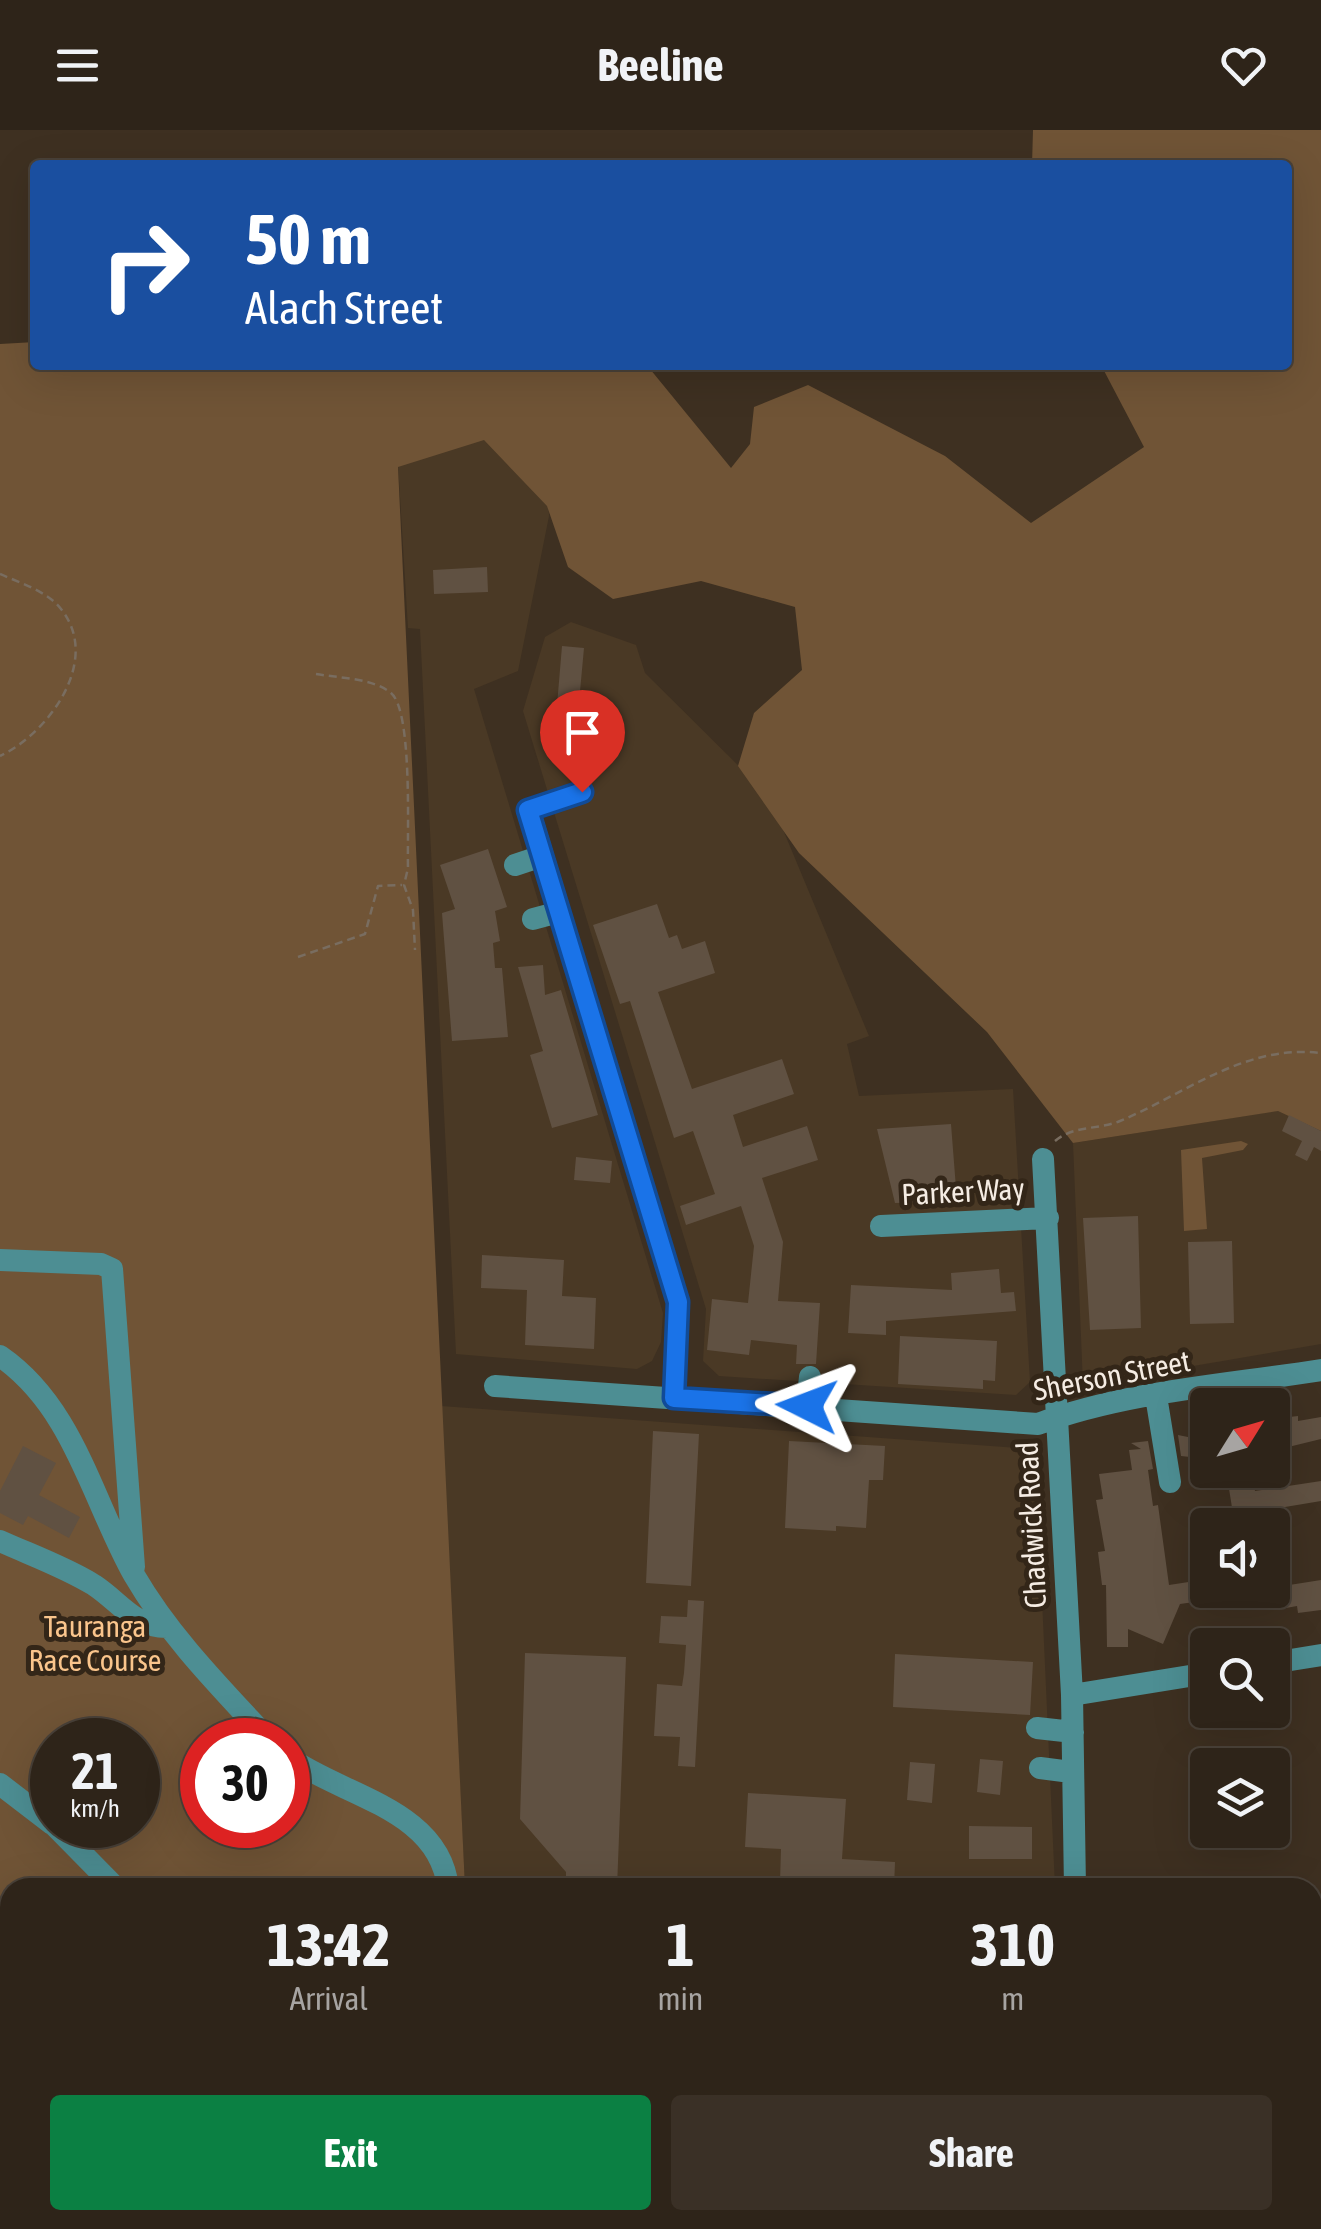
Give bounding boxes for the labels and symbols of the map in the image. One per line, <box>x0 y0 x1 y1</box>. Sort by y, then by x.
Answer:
pin <box>540 690 625 793</box>
street label: Parker Way <box>901 1171 1025 1211</box>
street label: Sherson Street <box>1031 1343 1193 1407</box>
position arrow <box>755 1354 859 1458</box>
north arrow <box>1190 1388 1290 1488</box>
street label: Chadwick Road <box>1010 1441 1052 1609</box>
park label: Tauranga Race Course <box>29 1609 161 1677</box>
speed limit sign: 30 <box>180 1718 310 1848</box>

